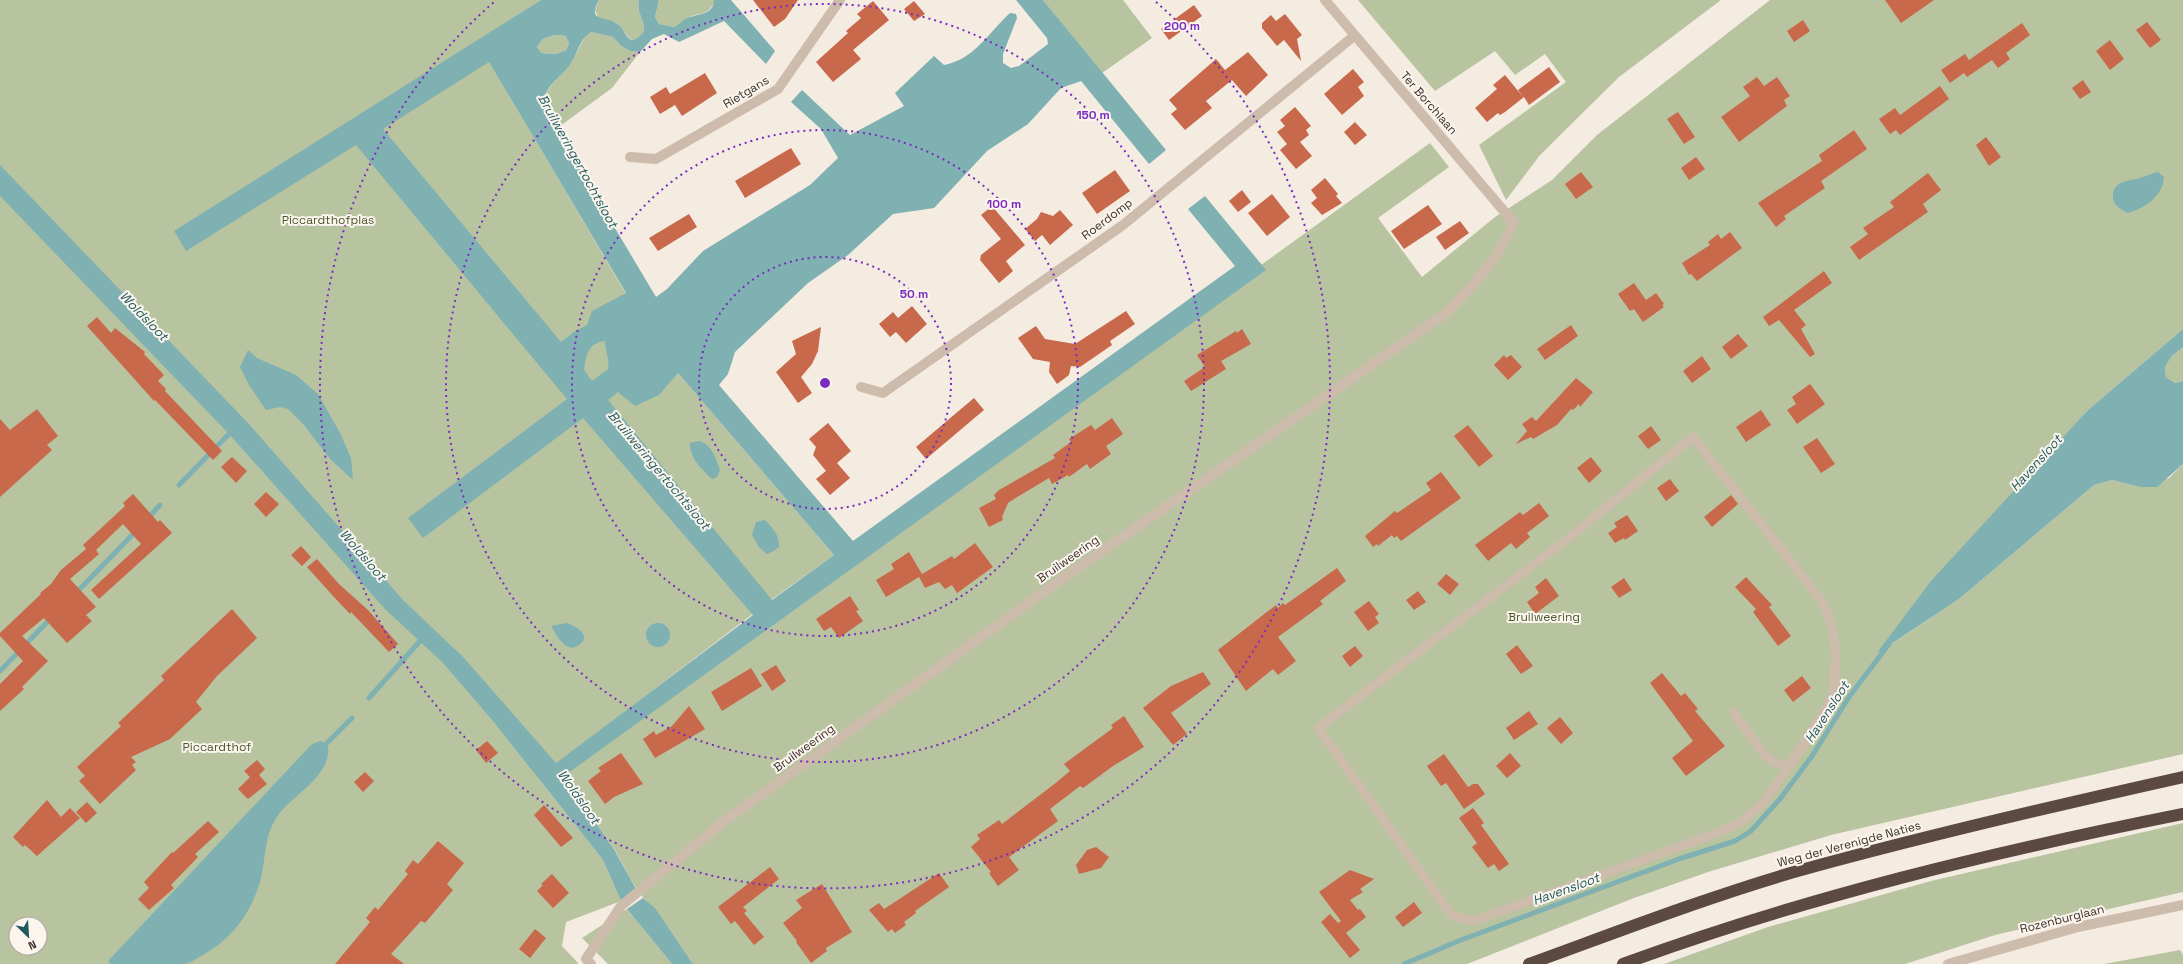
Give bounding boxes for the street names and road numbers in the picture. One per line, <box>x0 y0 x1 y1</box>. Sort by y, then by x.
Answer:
street label: Ter Borchlaan <box>1397 68 1461 138</box>
street label: Rietgans <box>720 72 772 112</box>
street label: Roerdomp <box>1078 195 1136 243</box>
street label: Bruilweering <box>1034 532 1102 586</box>
street label: Bruilweering <box>770 720 838 776</box>
street label: Weg der Verenigde Naties <box>1775 817 1923 871</box>
street label: Rozenburglaan <box>2018 901 2106 937</box>

